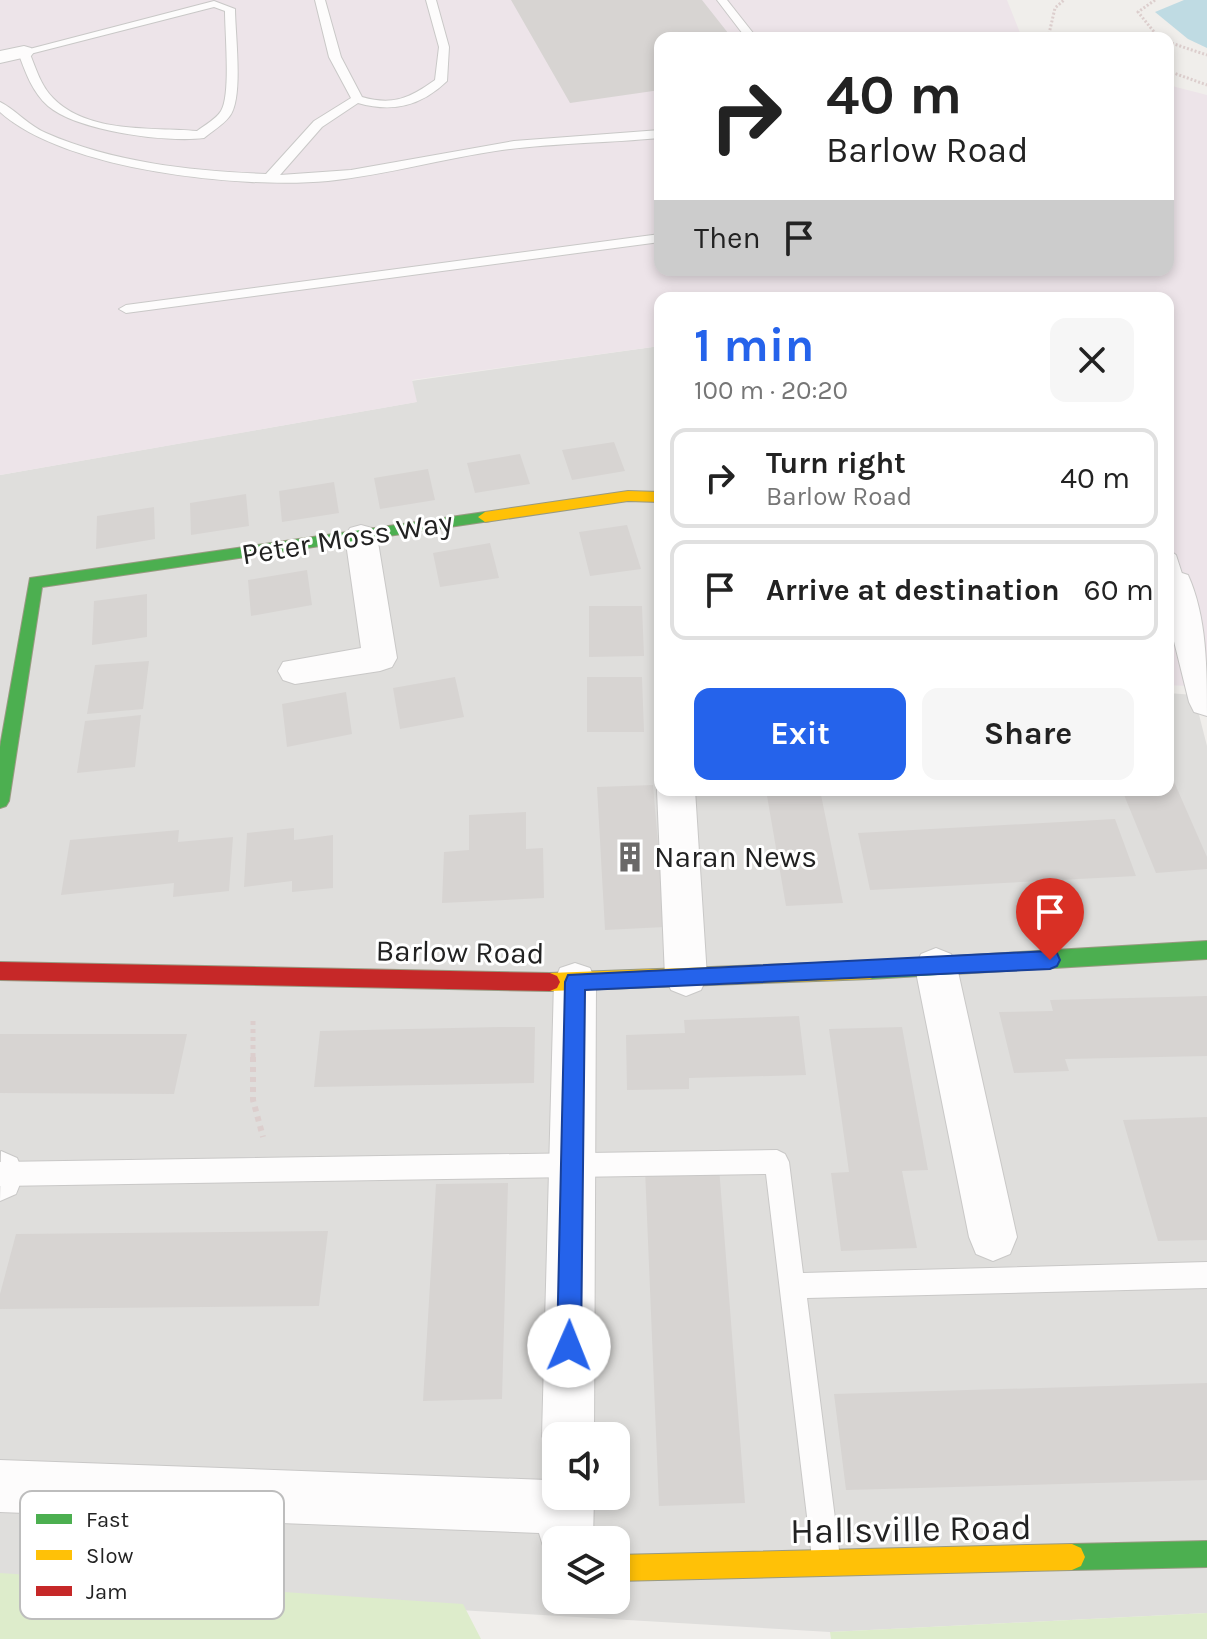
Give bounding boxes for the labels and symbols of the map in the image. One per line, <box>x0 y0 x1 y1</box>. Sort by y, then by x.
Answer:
street label: Peter Moss Way <box>239 504 455 572</box>
place label: Naran News <box>654 839 817 875</box>
building icon: Naran News <box>613 840 647 874</box>
pin <box>1016 878 1084 960</box>
street label: Barlow Road <box>375 933 545 971</box>
position arrow <box>527 1304 611 1388</box>
legend <box>20 1491 284 1619</box>
street label: Hallsville Road <box>790 1506 1032 1552</box>
text: Fast <box>86 1507 129 1533</box>
text: Slow <box>86 1543 133 1569</box>
text: Jam <box>86 1579 128 1605</box>

